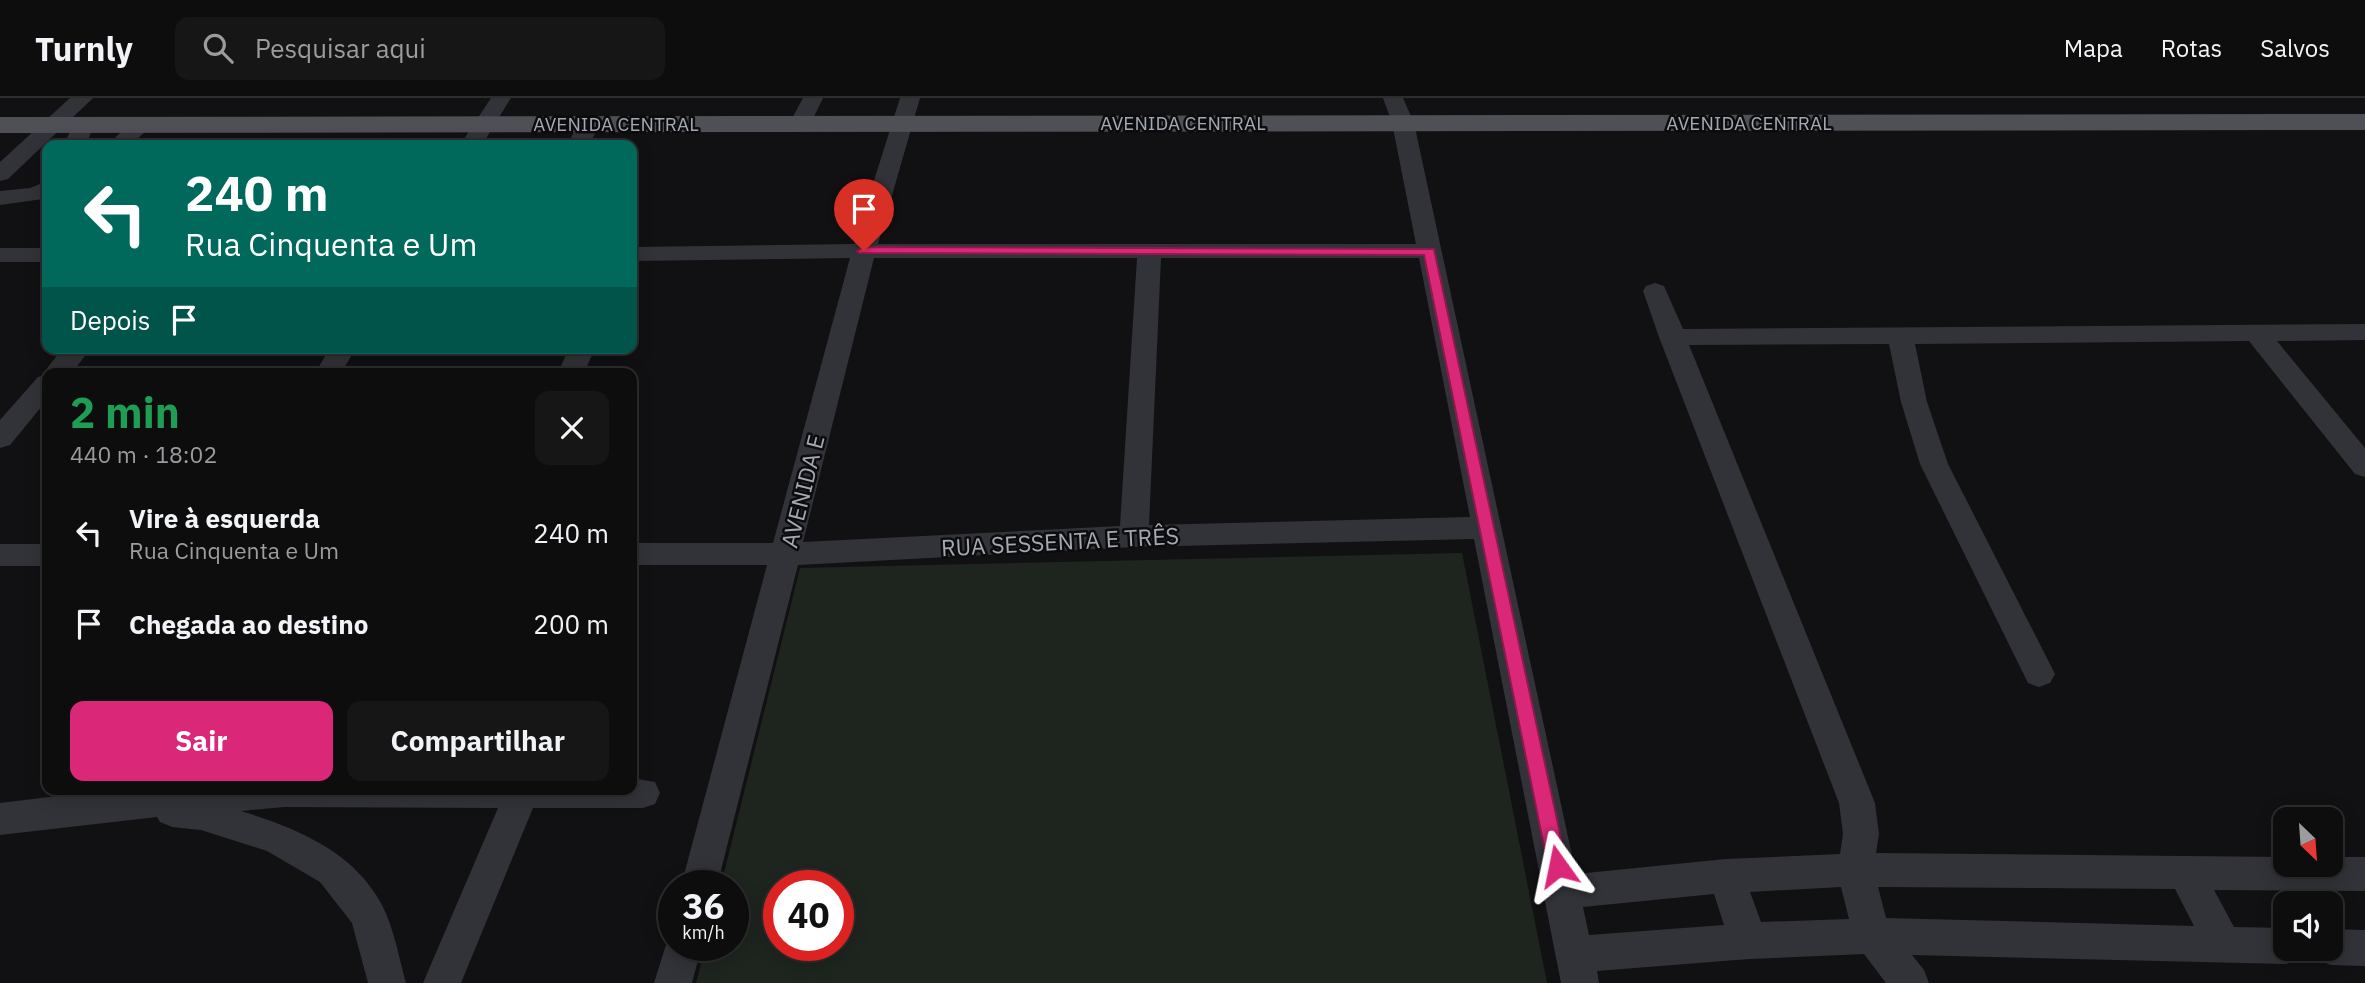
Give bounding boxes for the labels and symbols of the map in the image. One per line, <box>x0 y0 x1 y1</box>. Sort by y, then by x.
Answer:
street label: AVENIDA CENTRAL <box>1100 111 1266 135</box>
street label: AVENIDA CENTRAL <box>1666 111 1832 135</box>
street label: AVENIDA CENTRAL <box>533 112 699 136</box>
pin <box>834 179 894 251</box>
street label: AVENIDA E <box>773 431 831 551</box>
street label: RUA SESSENTA E TRÊS <box>940 520 1180 562</box>
north arrow <box>2273 807 2343 877</box>
position arrow <box>1521 829 1595 903</box>
speed limit sign: 40 <box>763 870 854 961</box>

